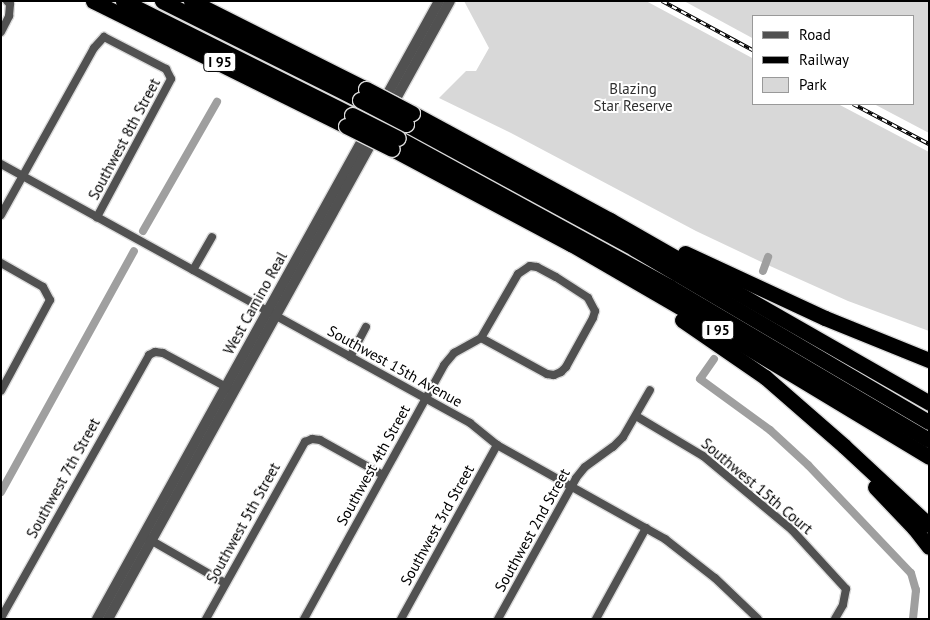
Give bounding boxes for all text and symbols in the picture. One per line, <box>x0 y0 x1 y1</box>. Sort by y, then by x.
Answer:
legend <box>752 15 915 105</box>
text: Road <box>799 25 831 44</box>
text: Railway <box>799 50 849 69</box>
road number: I 95 <box>202 51 238 74</box>
street label: Southwest 8th Street <box>84 75 164 203</box>
text: Park <box>799 75 827 94</box>
park label: Blazing Star Reserve <box>593 79 673 114</box>
street label: West Camino Real <box>219 248 291 358</box>
road number: I 95 <box>700 318 736 342</box>
street label: Southwest 15th Avenue <box>324 321 466 411</box>
street label: Southwest 4th Street <box>332 402 414 528</box>
street label: Southwest 7th Street <box>22 415 104 541</box>
street label: Southwest 15th Court <box>698 434 816 538</box>
street label: Southwest 5th Street <box>202 460 284 586</box>
street label: Southwest 3rd Street <box>396 462 478 588</box>
street label: Southwest 2nd Street <box>491 465 573 595</box>

